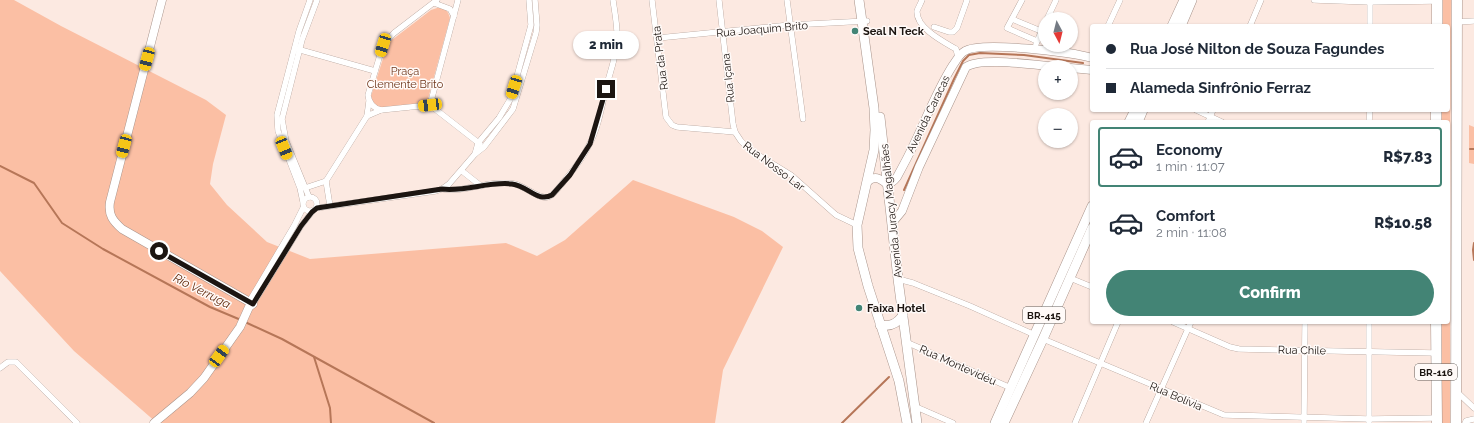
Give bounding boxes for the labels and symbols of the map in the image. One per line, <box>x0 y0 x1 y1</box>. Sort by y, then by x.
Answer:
north arrow <box>1038 12 1078 52</box>
street label: Rua Joaquim Brito <box>716 19 809 40</box>
street label: Rua da Prata <box>650 25 671 91</box>
place label: Seal N Teck <box>863 25 925 38</box>
marker: Seal N Teck <box>850 26 860 36</box>
callout: 2 min <box>573 31 639 59</box>
car <box>374 32 392 58</box>
car <box>138 46 156 72</box>
street label: Rua Içana <box>719 53 738 103</box>
park label: Praça Clemente Brito <box>367 65 444 91</box>
street label: Avenida Caracas <box>904 73 953 155</box>
car <box>505 74 523 100</box>
route end <box>597 80 615 98</box>
car <box>417 98 443 112</box>
car <box>115 133 133 159</box>
car <box>274 135 294 161</box>
street label: Rua Nosso Lar <box>740 139 807 194</box>
street label: Avenida Juracy Magalhães <box>878 143 905 279</box>
route start <box>150 242 168 260</box>
water label: Rio Verruga <box>171 271 233 311</box>
place label: Faixa Hotel <box>867 302 926 315</box>
marker: Faixa Hotel <box>854 303 864 313</box>
road number: BR-415 <box>1023 307 1065 323</box>
car <box>207 343 231 369</box>
street label: Rua Montevidéu <box>917 343 998 388</box>
street label: Rua Chile <box>1278 344 1327 357</box>
road number: BR-116 <box>1415 364 1457 380</box>
street label: Rua Bolívia <box>1148 380 1204 413</box>

